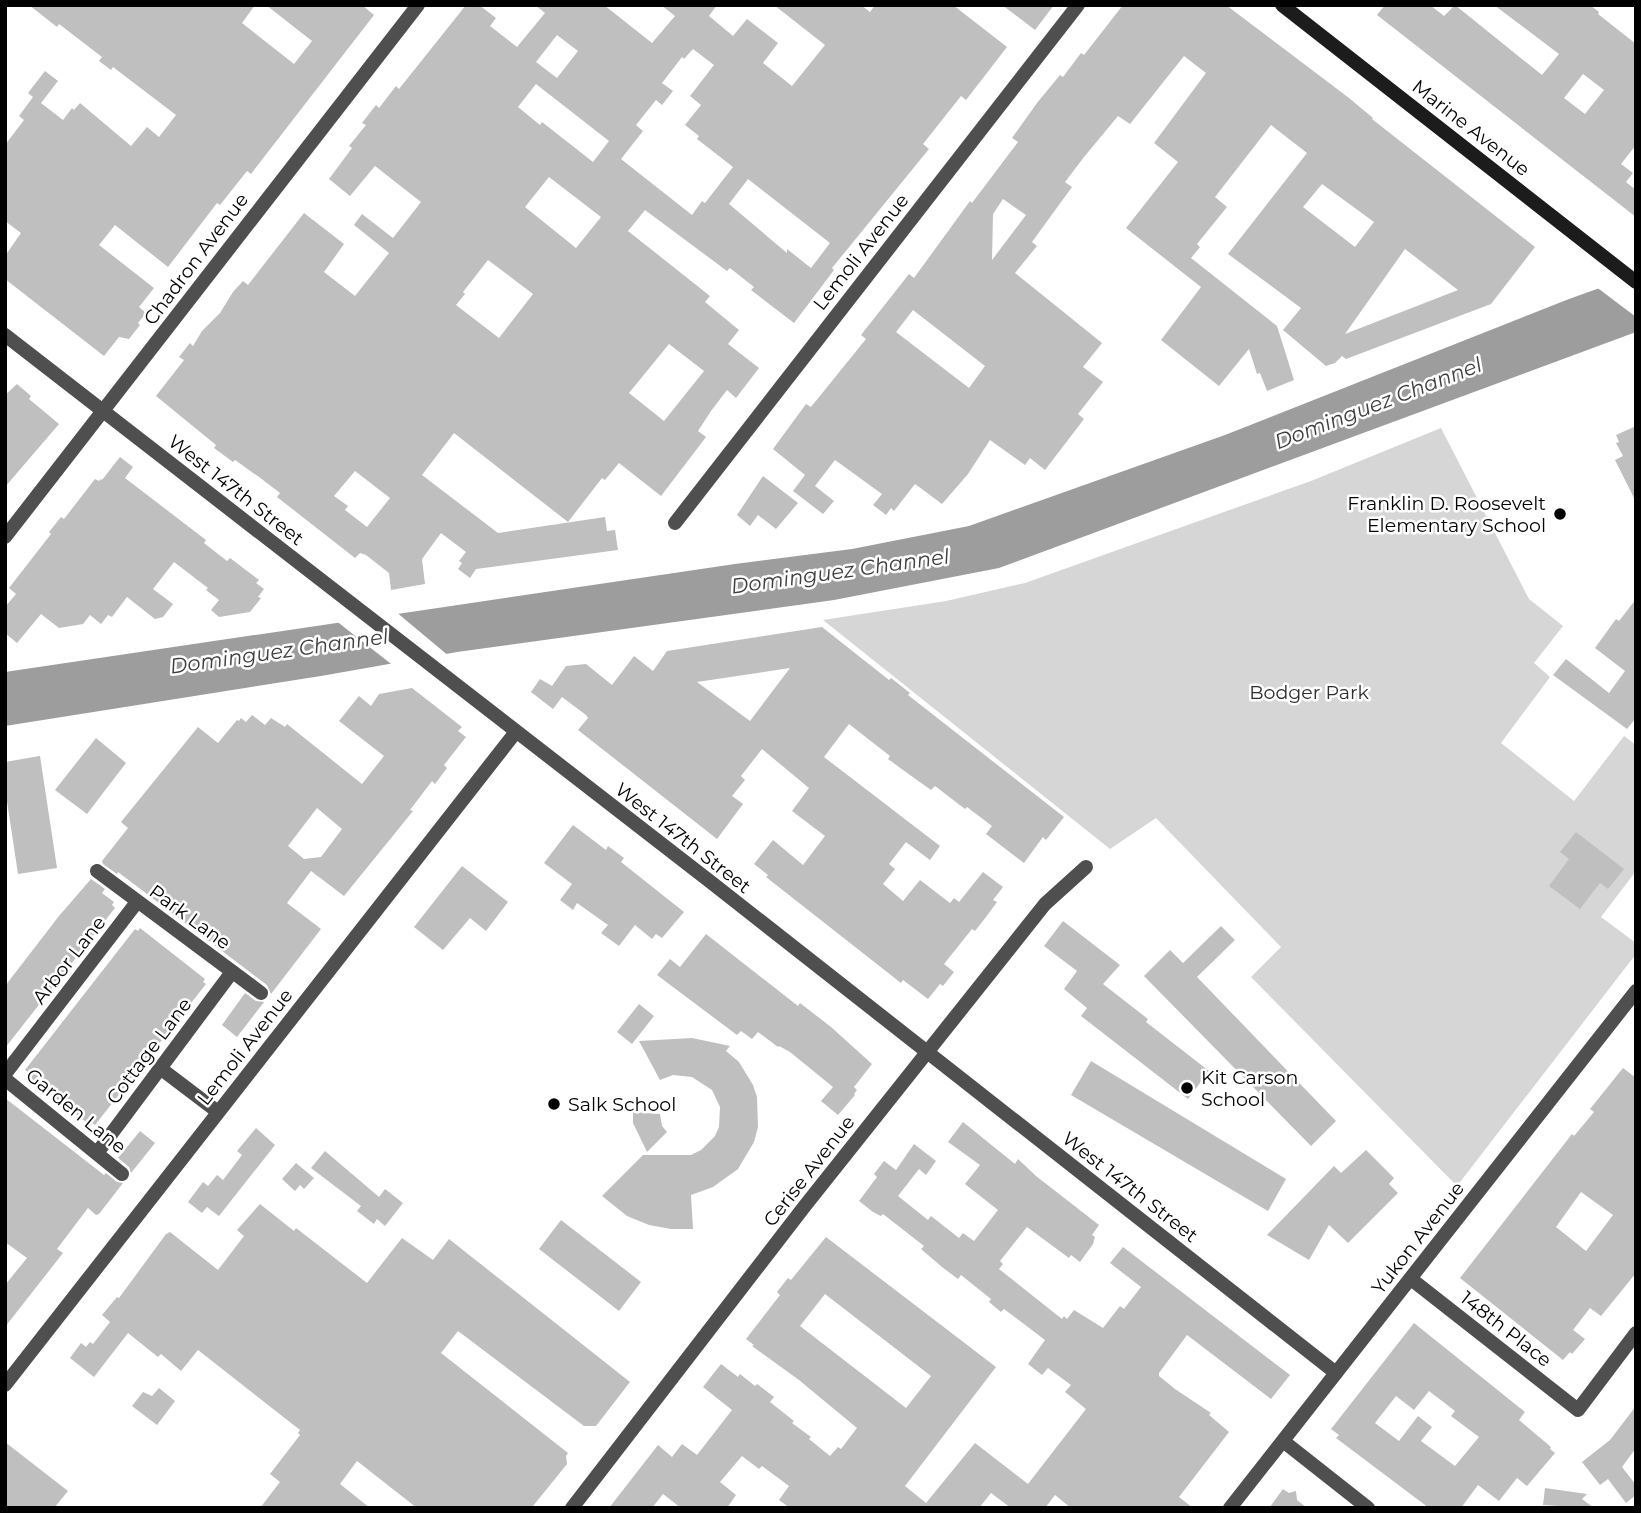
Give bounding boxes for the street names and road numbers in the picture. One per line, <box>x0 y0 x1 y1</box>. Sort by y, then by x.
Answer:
street label: Marine Avenue <box>1408 75 1534 181</box>
street label: Chadron Avenue <box>139 188 253 330</box>
street label: Lemoli Avenue <box>808 189 914 315</box>
street label: West 147th Street <box>164 430 309 550</box>
street label: West 147th Street <box>611 778 756 898</box>
street label: Park Lane <box>145 880 235 954</box>
street label: Arbor Lane <box>28 911 110 1009</box>
street label: Lemoli Avenue <box>192 984 298 1110</box>
street label: Cottage Lane <box>102 993 196 1109</box>
street label: Garden Lane <box>21 1064 131 1158</box>
street label: Cerise Avenue <box>759 1111 859 1231</box>
street label: West 147th Street <box>1058 1127 1203 1247</box>
street label: Yukon Avenue <box>1367 1177 1469 1299</box>
street label: 148th Place <box>1456 1286 1556 1372</box>

